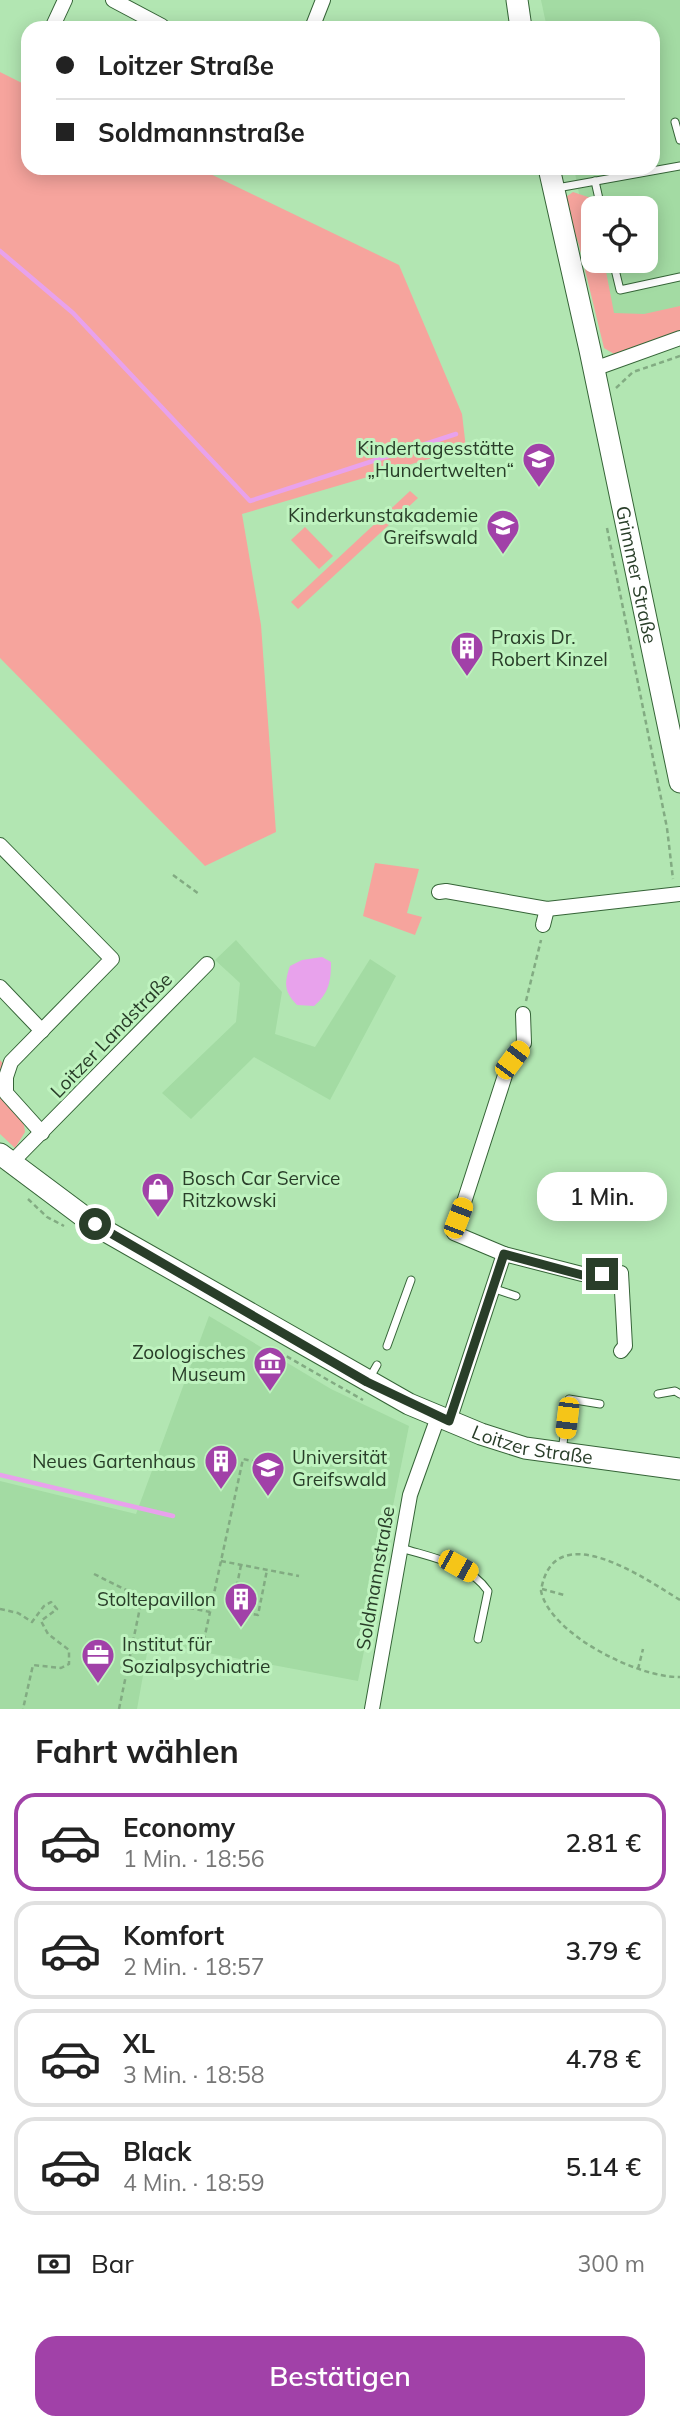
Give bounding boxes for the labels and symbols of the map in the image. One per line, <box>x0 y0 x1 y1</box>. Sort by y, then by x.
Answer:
place label: Kindertagesstätte „Hundertwelten“ <box>357 436 514 482</box>
school or university icon: Kindertagesstätte „Hundertwelten“ <box>520 440 558 489</box>
place label: Kinderkunstakademie Greifswald <box>288 503 478 549</box>
street label: Grimmer Straße <box>611 504 663 646</box>
school or university icon: Kinderkunstakademie Greifswald <box>484 507 522 556</box>
place label: Praxis Dr. Robert Kinzel <box>491 625 608 671</box>
building icon: Praxis Dr. Robert Kinzel <box>448 629 486 678</box>
street label: Loitzer Landstraße <box>45 967 177 1103</box>
car <box>491 1037 534 1083</box>
place label: Bosch Car Service Ritzkowski <box>182 1166 340 1212</box>
shop icon: Bosch Car Service Ritzkowski <box>139 1170 177 1219</box>
callout: 1 Min. <box>537 1172 667 1222</box>
car <box>441 1195 476 1241</box>
route start <box>79 1208 111 1240</box>
route end <box>586 1258 618 1290</box>
place label: Zoologisches Museum <box>132 1340 246 1386</box>
museum icon: Zoologisches Museum <box>251 1344 289 1393</box>
car <box>555 1396 580 1440</box>
street label: Loitzer Straße <box>468 1420 594 1469</box>
building icon: Neues Gartenhaus <box>202 1442 240 1491</box>
place label: Universität Greifswald <box>292 1445 388 1491</box>
place label: Neues Gartenhaus <box>32 1449 196 1473</box>
school or university icon: Universität Greifswald <box>249 1449 287 1498</box>
street label: Soldmannstraße <box>351 1504 399 1652</box>
car <box>435 1547 482 1585</box>
building icon: Stoltepavillon <box>222 1580 260 1629</box>
place label: Stoltepavillon <box>97 1587 216 1611</box>
place label: Institut für Sozialpsychiatrie <box>122 1632 270 1678</box>
office icon: Institut für Sozialpsychiatrie <box>79 1636 117 1685</box>

